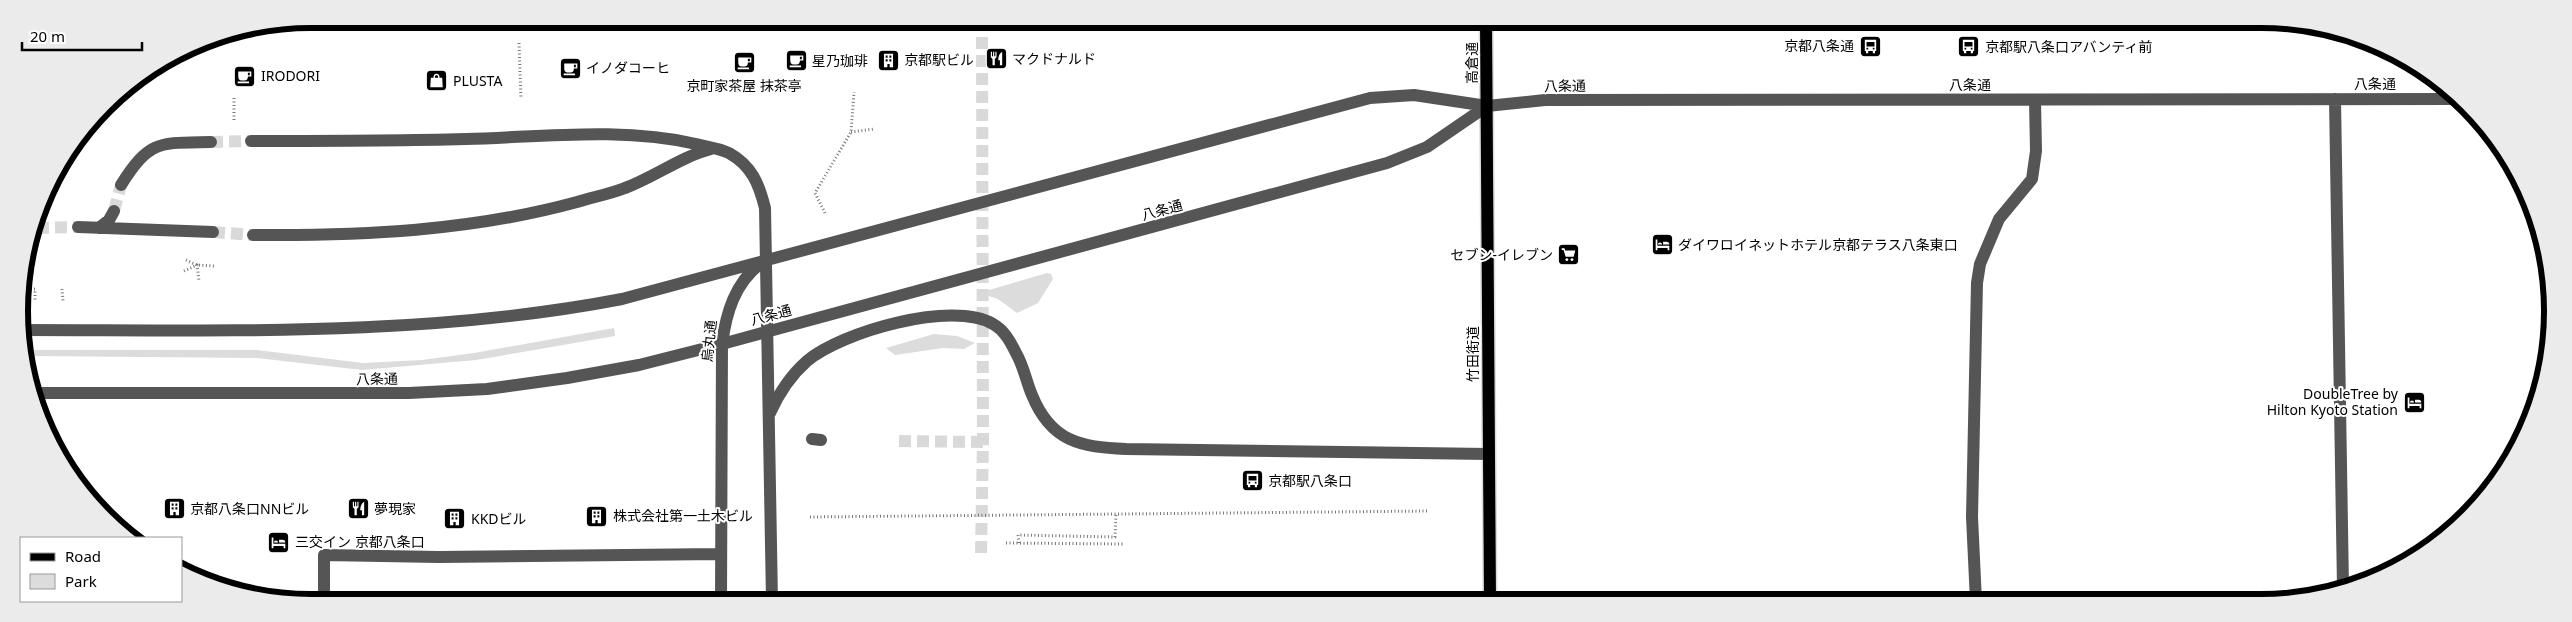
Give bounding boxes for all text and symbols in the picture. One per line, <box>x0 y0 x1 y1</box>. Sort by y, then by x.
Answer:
scale bar <box>22 20 142 52</box>
text: 20 m <box>30 26 65 46</box>
bus stop icon: 京都八条通 <box>1858 34 1882 58</box>
bus stop icon: 京都駅八条口アバンティ前 <box>1957 35 1981 59</box>
place label: 京都八条通 <box>1784 36 1854 55</box>
place label: 京都駅八条口アバンティ前 <box>1985 37 2152 56</box>
street label: 高倉通 <box>1462 42 1481 84</box>
restaurant icon: マクドナルド <box>984 47 1008 71</box>
building icon: 京都駅ビル <box>876 48 900 72</box>
cafe icon: 星乃珈琲 <box>784 49 808 73</box>
place label: マクドナルド <box>1012 49 1096 68</box>
place label: 京都駅ビル <box>904 50 974 69</box>
cafe icon: 京町家茶屋 抹茶亭 <box>732 51 756 75</box>
place label: 星乃珈琲 <box>812 51 868 70</box>
cafe icon: イノダコーヒ <box>558 56 582 80</box>
place label: イノダコーヒ <box>586 58 670 77</box>
cafe icon: IRODORI <box>233 64 257 88</box>
place label: IRODORI <box>261 66 320 85</box>
shop icon: PLUSTA <box>425 69 449 93</box>
place label: PLUSTA <box>453 71 502 90</box>
street label: 八条通 <box>2354 74 2396 93</box>
street label: 八条通 <box>1949 75 1991 94</box>
place label: 京町家茶屋 抹茶亭 <box>686 76 802 95</box>
street label: 八条通 <box>1544 76 1586 95</box>
street label: 八条通 <box>1139 195 1185 224</box>
hotel icon: ダイワロイネットホテル京都テラス八条東口 <box>1650 233 1674 257</box>
place label: ダイワロイネットホテル京都テラス八条東口 <box>1678 235 1958 254</box>
supermarket icon: セブン-イレブン <box>1557 243 1581 267</box>
place label: セブン-イレブン <box>1450 245 1553 264</box>
street label: 八条通 <box>748 300 794 329</box>
street label: 烏丸通 <box>697 319 720 363</box>
street label: 竹田街道 <box>1463 326 1482 382</box>
street label: 八条通 <box>356 369 398 388</box>
place label: DoubleTree by Hilton Kyoto Station <box>2267 384 2399 419</box>
hotel icon: DoubleTree by Hilton Kyoto Station <box>2402 390 2426 414</box>
bus stop icon: 京都駅八条口 <box>1240 469 1264 493</box>
place label: 京都駅八条口 <box>1268 471 1352 490</box>
building icon: 京都八条口NNビル <box>162 497 186 521</box>
restaurant icon: 夢現家 <box>346 497 370 521</box>
place label: 京都八条口NNビル <box>190 499 309 518</box>
place label: 夢現家 <box>374 499 416 518</box>
building icon: 株式会社第一土木ビル <box>585 504 609 528</box>
place label: 株式会社第一土木ビル <box>613 506 753 525</box>
building icon: KKDビル <box>443 507 467 531</box>
place label: KKDビル <box>471 509 527 528</box>
hotel icon: 三交イン 京都八条口 <box>267 530 291 554</box>
place label: 三交イン 京都八条口 <box>295 532 425 551</box>
legend <box>20 537 182 602</box>
text: Road <box>65 546 101 566</box>
text: Park <box>65 571 97 591</box>

